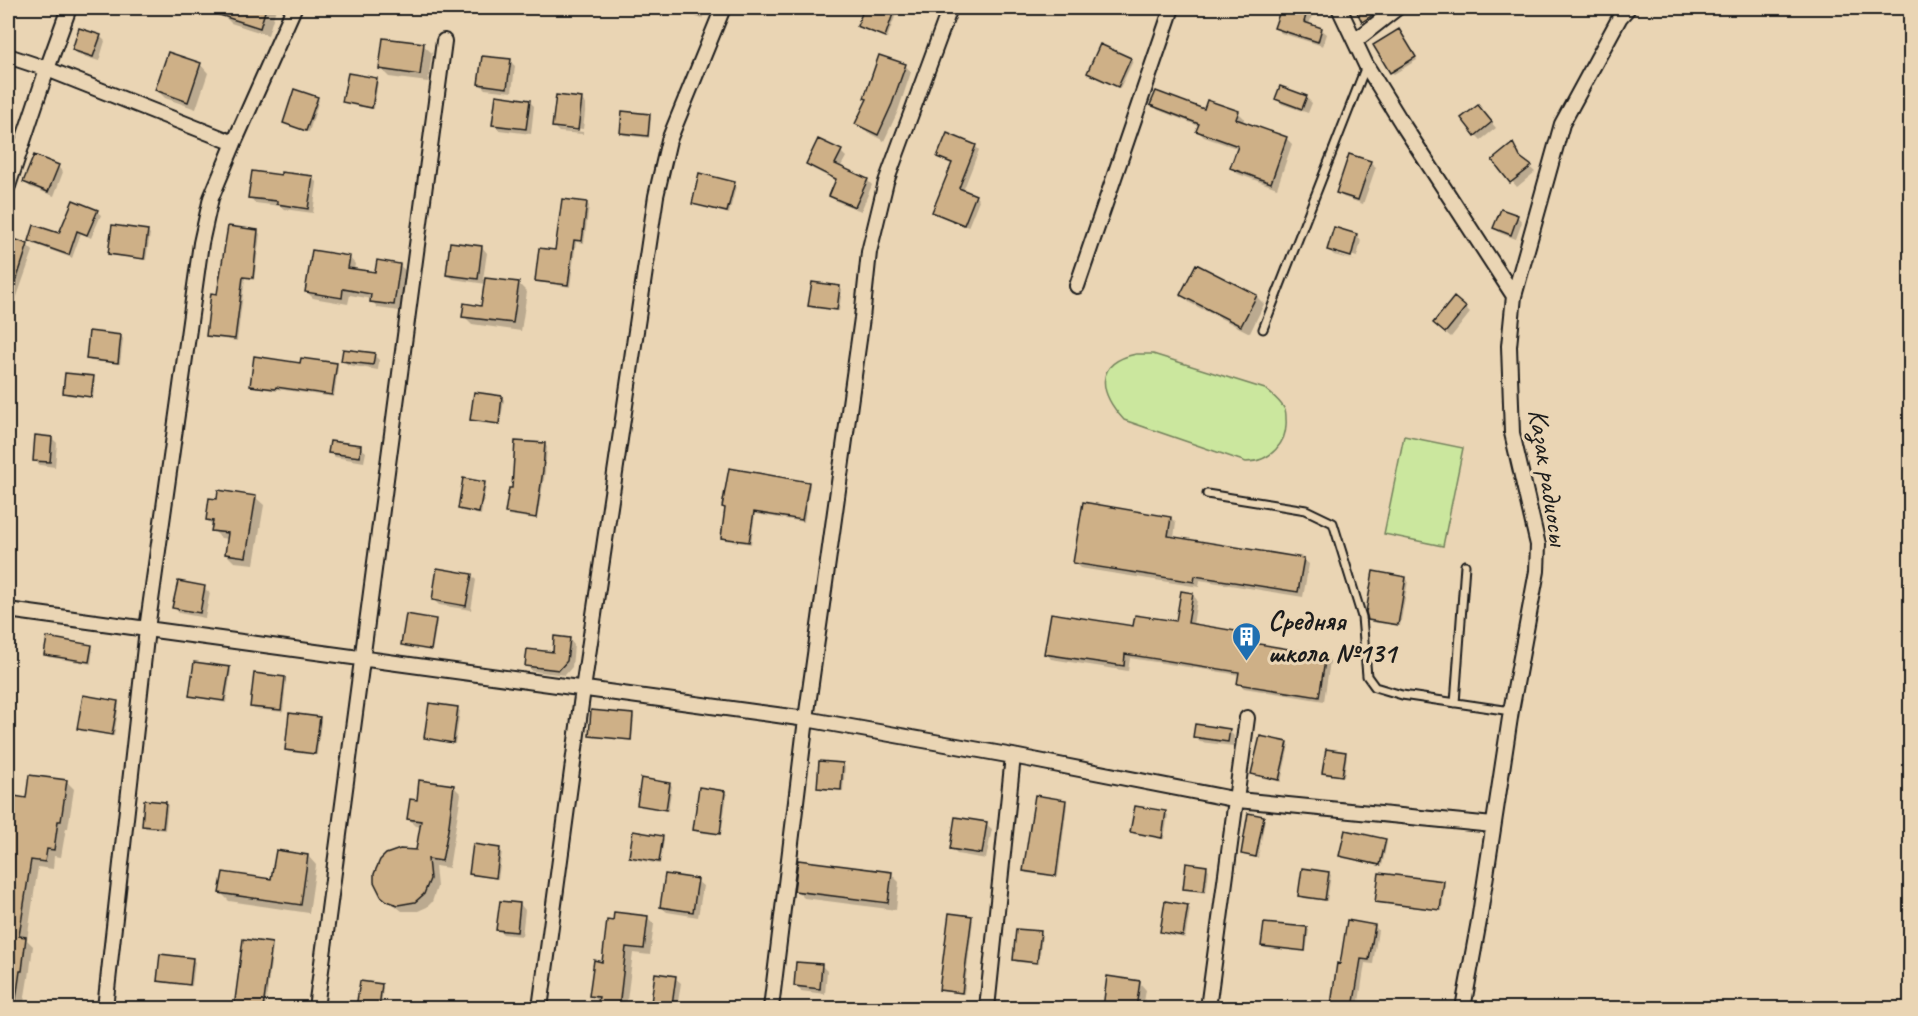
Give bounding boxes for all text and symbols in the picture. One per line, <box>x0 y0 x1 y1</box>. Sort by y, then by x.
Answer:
street label: Казак радиосы <box>1520 406 1577 550</box>
place label: Средняя школа №131 <box>1268 603 1399 670</box>
building icon: Средняя школа №131 <box>1231 620 1263 662</box>

